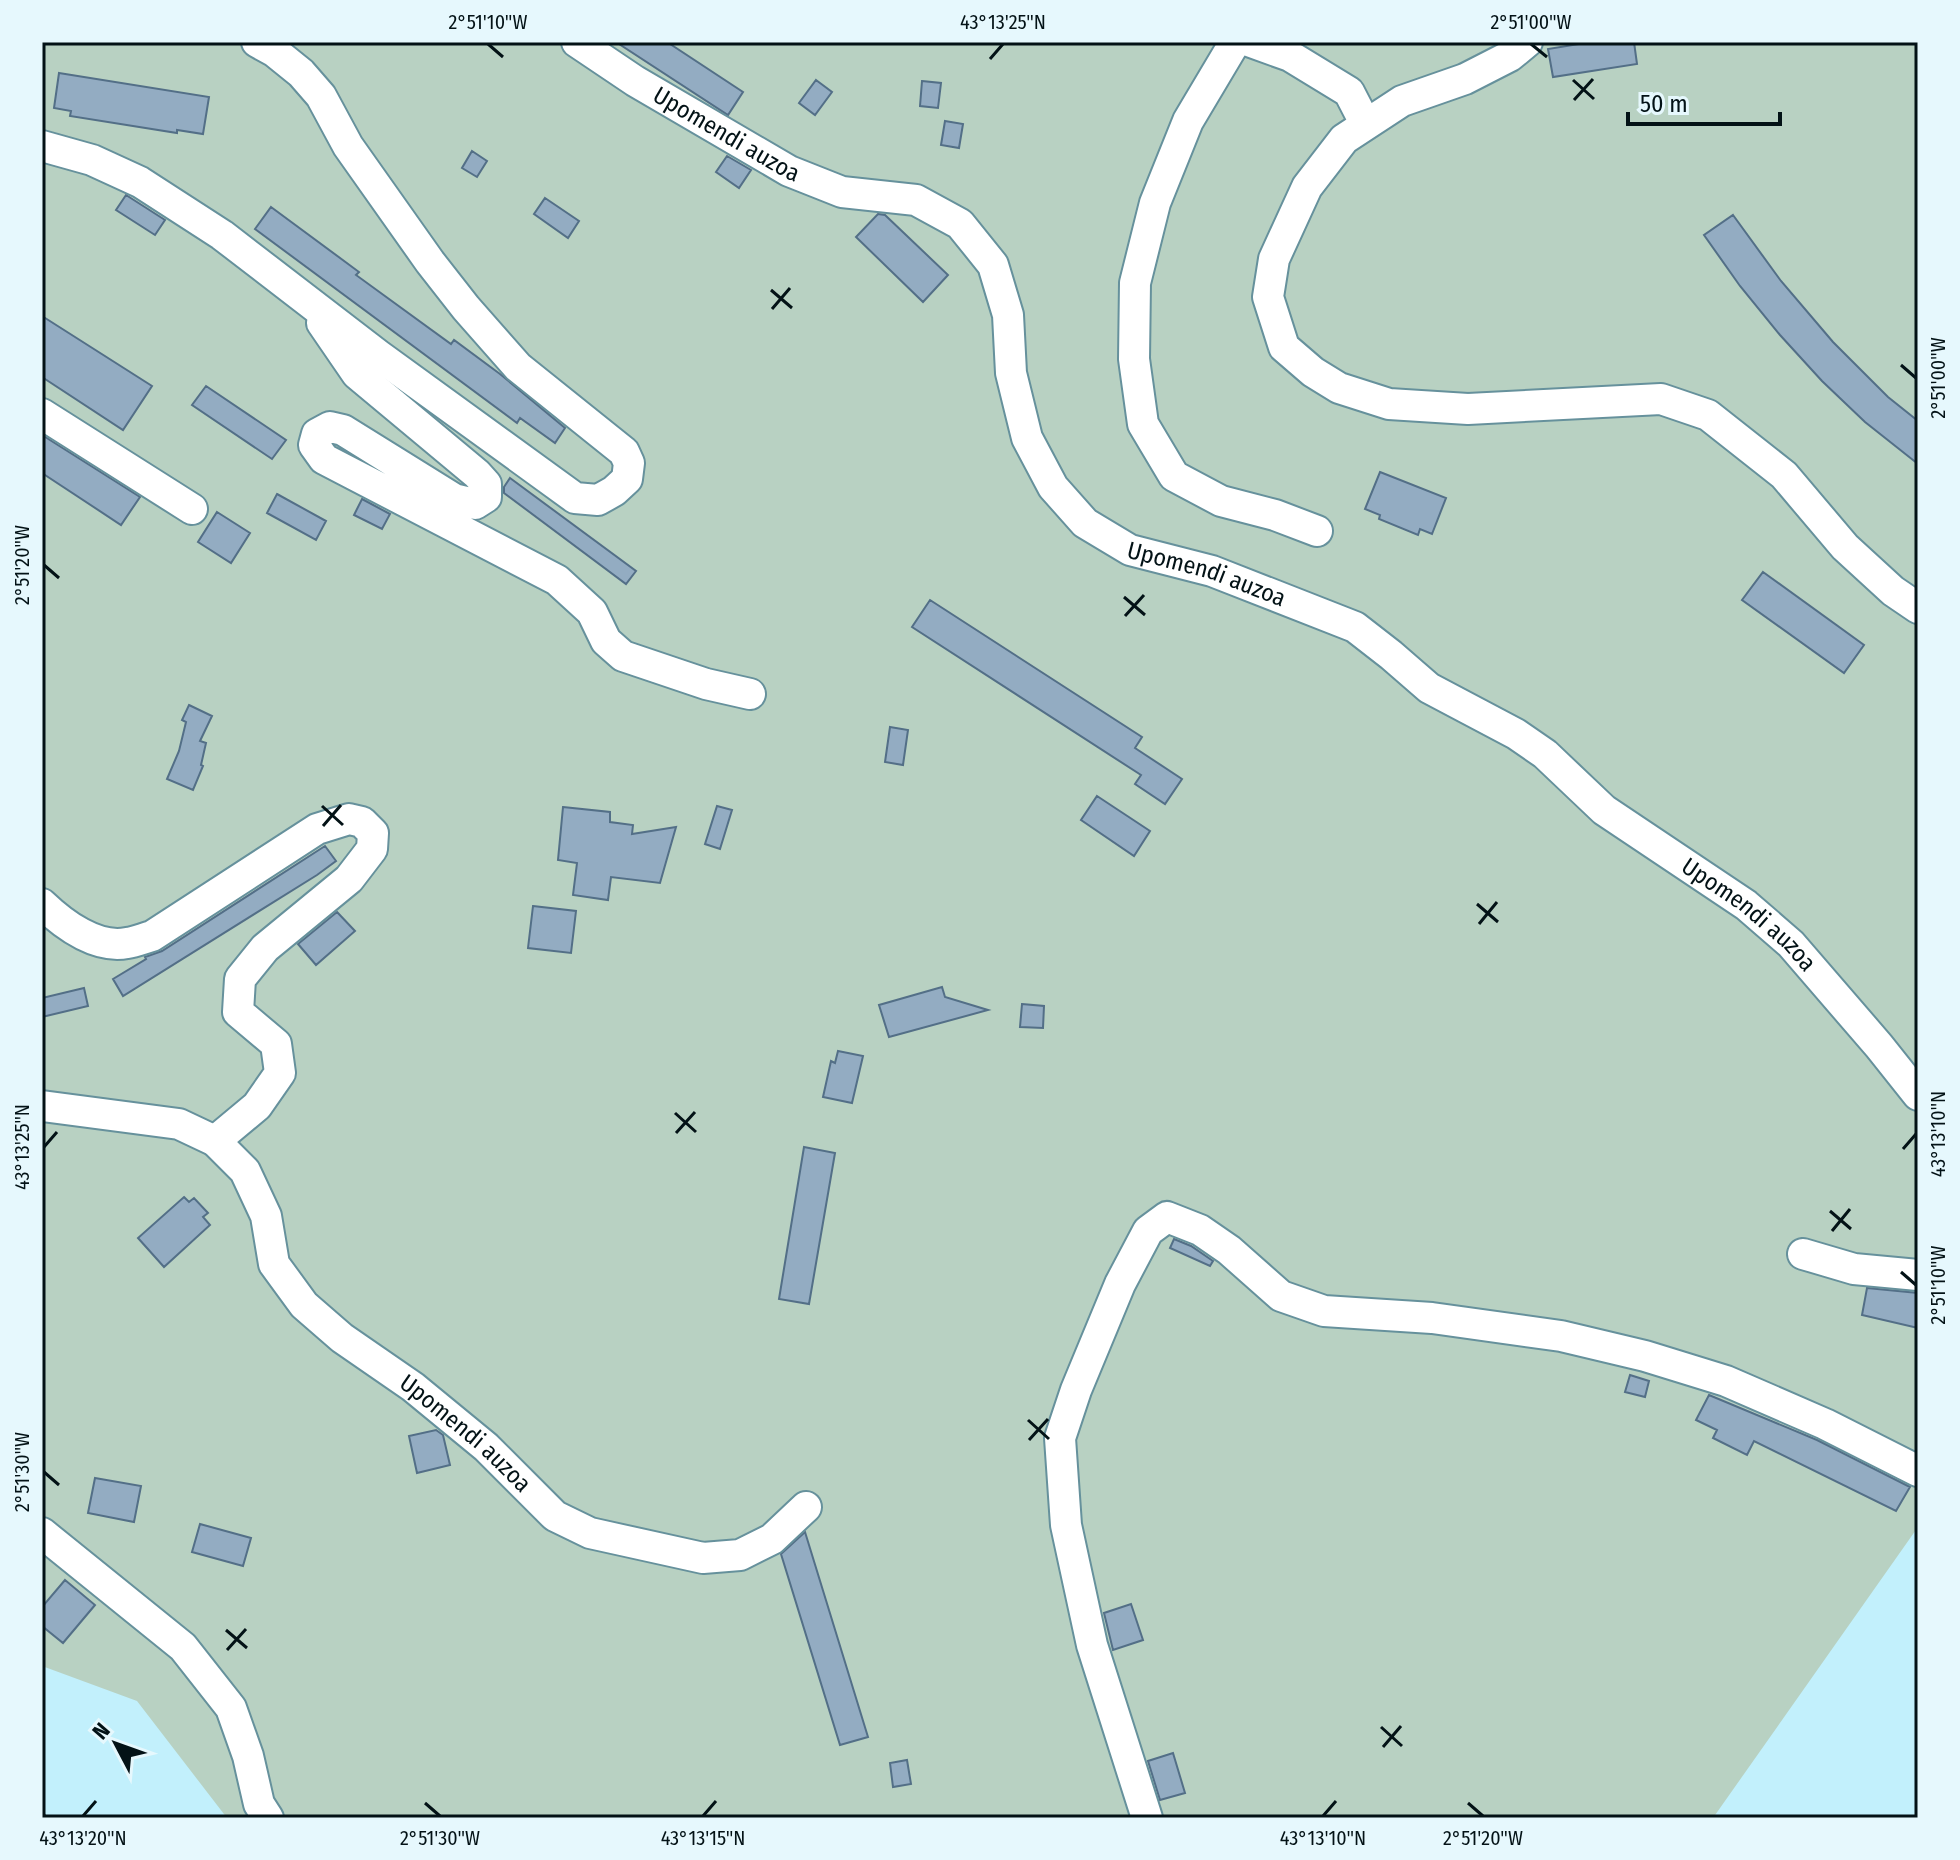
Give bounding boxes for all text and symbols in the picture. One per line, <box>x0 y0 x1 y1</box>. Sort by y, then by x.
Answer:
text: 2°51'10"W <box>449 10 527 34</box>
text: 43°13'25"N <box>960 10 1046 34</box>
text: 2°51'00"W <box>1490 10 1572 34</box>
scale bar <box>1628 76 1780 126</box>
street label: Upomendi auzoa <box>648 81 804 188</box>
text: 50 m <box>1640 90 1688 118</box>
text: 2°51'00"W <box>1926 337 1950 419</box>
text: 2°51'20"W <box>10 525 34 605</box>
street label: Upomendi auzoa <box>1124 536 1290 612</box>
street label: Upomendi auzoa <box>1677 852 1822 977</box>
text: 43°13'10"N <box>1926 1091 1950 1177</box>
text: 43°13'25"N <box>10 1104 34 1190</box>
text: 2°51'10"W <box>1926 1246 1950 1324</box>
street label: Upomendi auzoa <box>395 1368 537 1498</box>
text: 2°51'30"W <box>10 1432 34 1512</box>
north arrow <box>76 1704 156 1784</box>
text: N <box>87 1717 116 1745</box>
text: 43°13'20"N <box>39 1826 127 1850</box>
text: 2°51'30"W <box>400 1826 480 1850</box>
text: 43°13'15"N <box>661 1826 745 1850</box>
text: 43°13'10"N <box>1280 1826 1366 1850</box>
text: 2°51'20"W <box>1443 1826 1523 1850</box>

